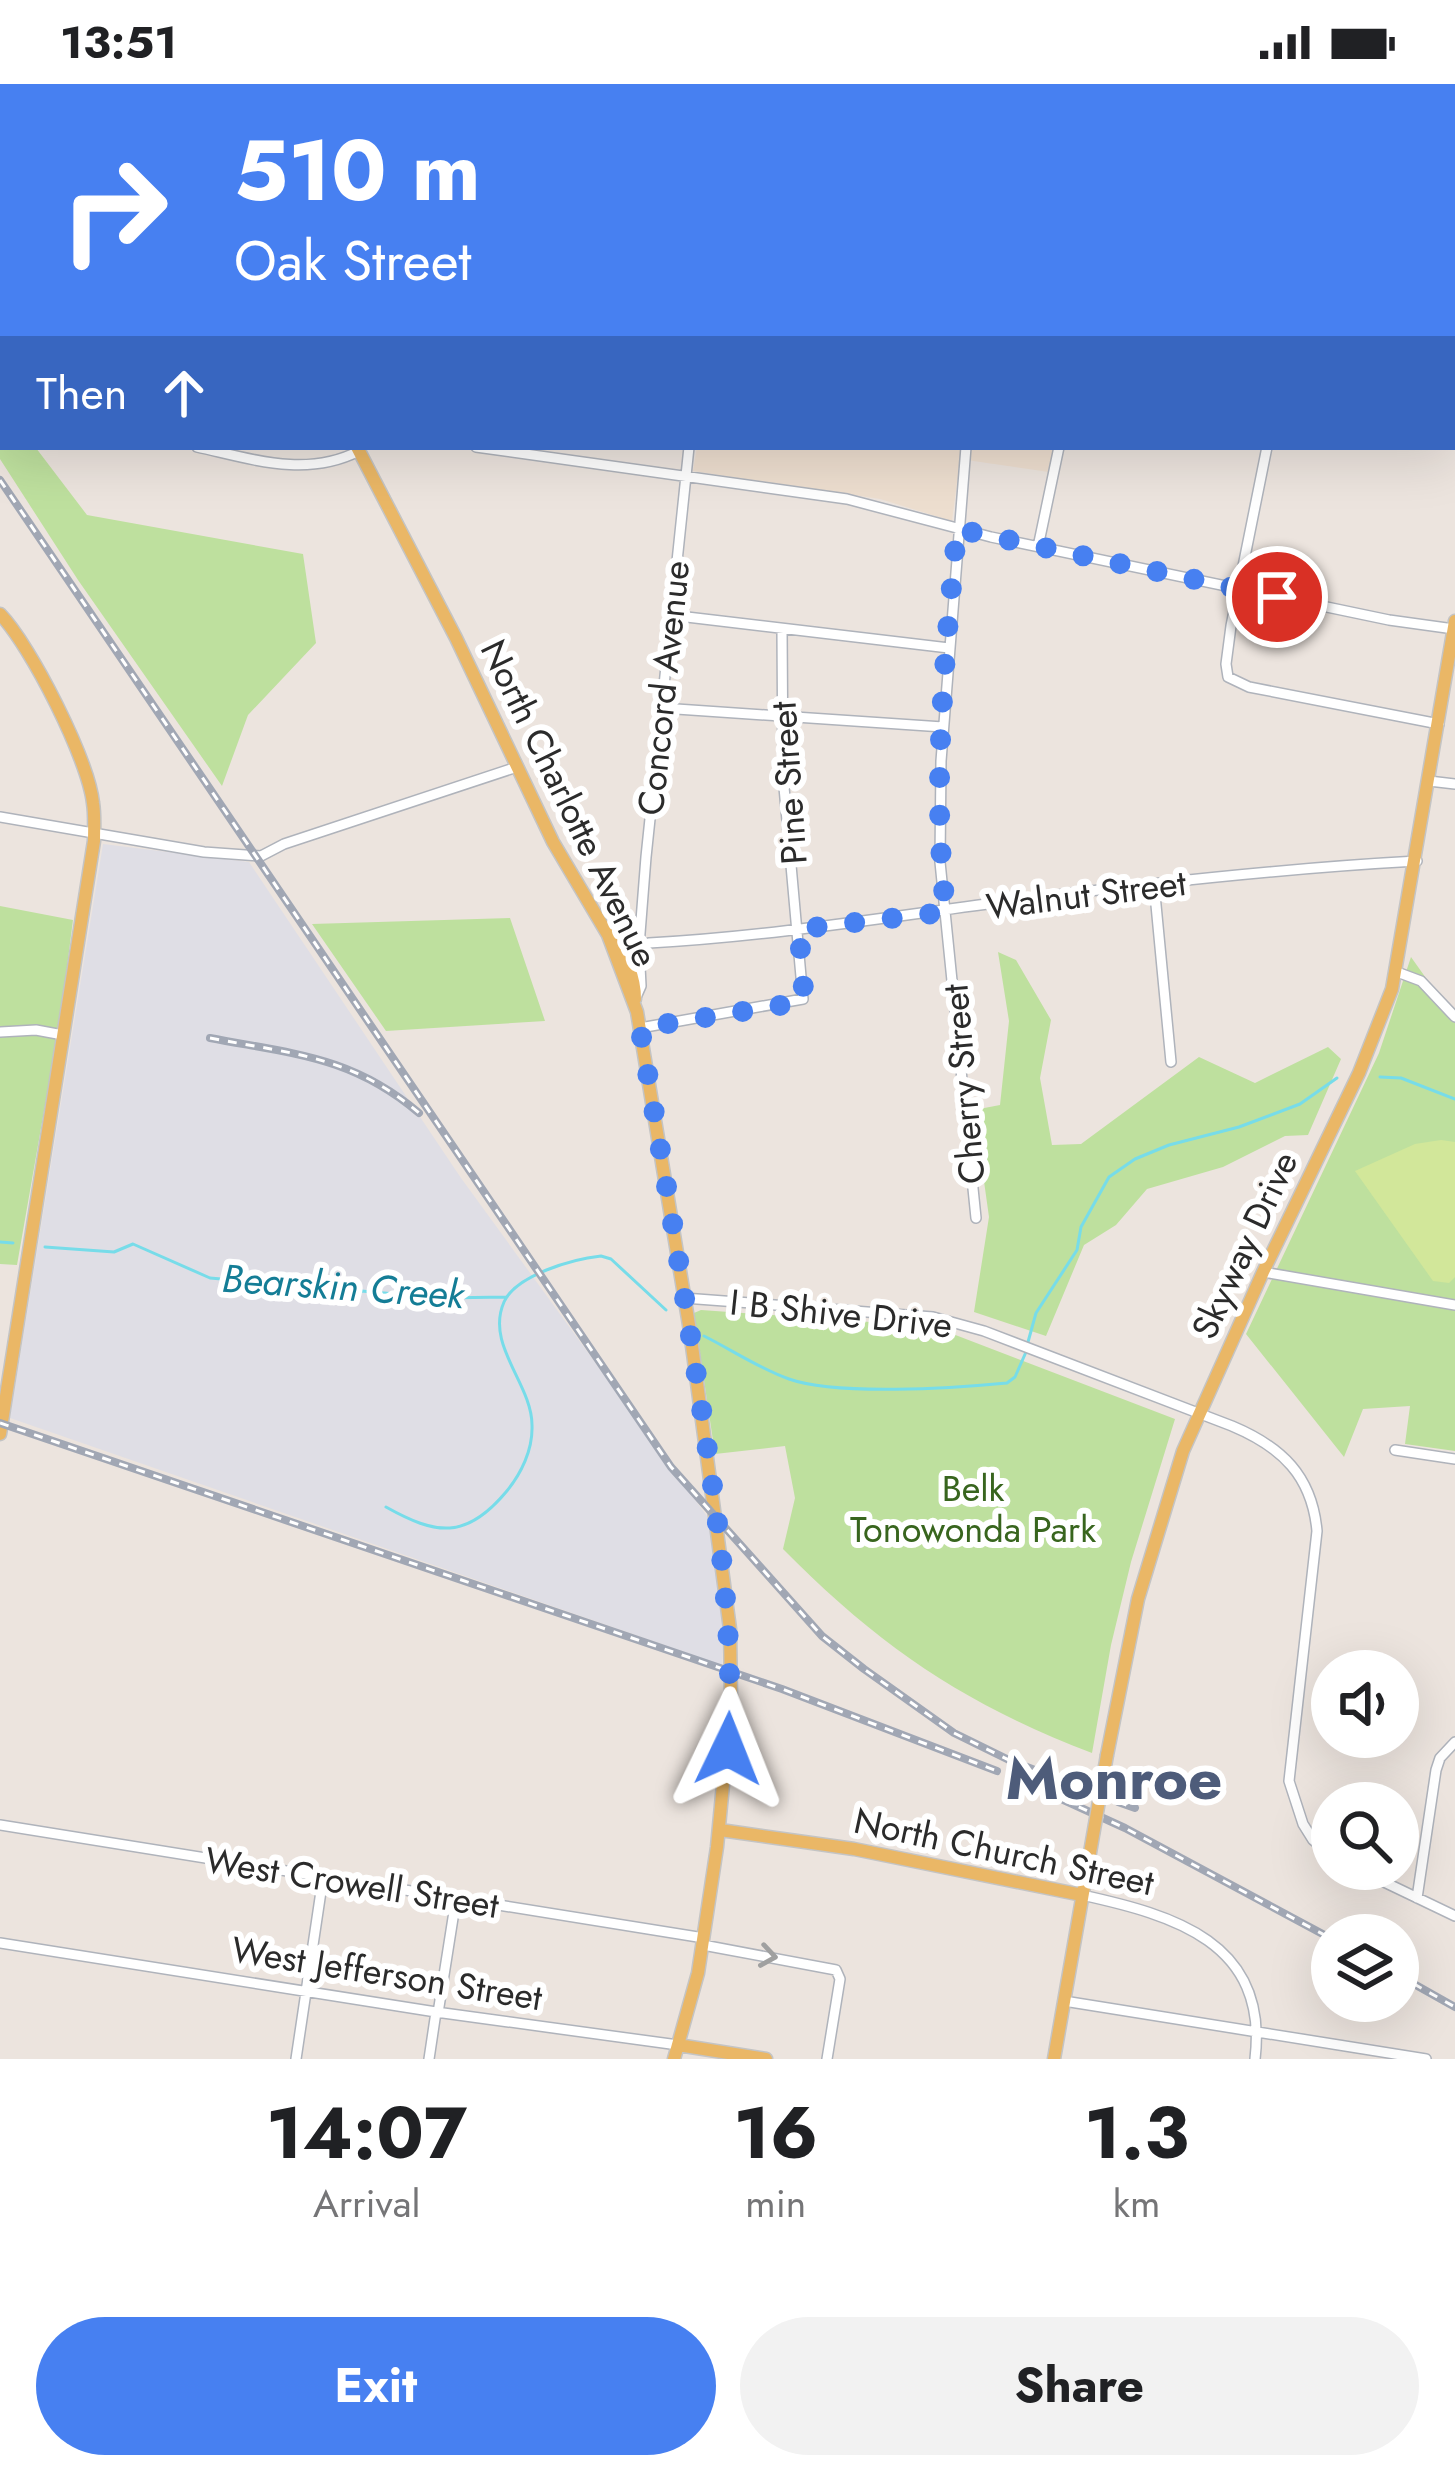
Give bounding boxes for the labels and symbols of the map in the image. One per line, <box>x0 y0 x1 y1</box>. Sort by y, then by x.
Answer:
pin <box>1226 546 1328 648</box>
street label: Concord Avenue <box>624 558 702 818</box>
street label: North Charlotte Avenue <box>468 631 672 975</box>
street label: Pine Street <box>756 699 820 866</box>
street label: Walnut Street <box>983 856 1189 932</box>
street label: Cherry Street <box>928 982 998 1186</box>
street label: Skyway Drive <box>1178 1143 1310 1347</box>
water label: Bearskin Creek <box>220 1250 468 1324</box>
street label: I B Shive Drive <box>727 1275 955 1351</box>
park label: Belk Tonowonda Park <box>850 1462 1096 1555</box>
position arrow <box>665 1686 791 1812</box>
district label: Monroe <box>1006 1735 1222 1822</box>
street label: North Church Street <box>849 1794 1159 1908</box>
street label: West Crowell Street <box>201 1833 503 1931</box>
street label: West Jefferson Street <box>228 1923 546 2023</box>
one-way arrow <box>758 1942 778 1968</box>

